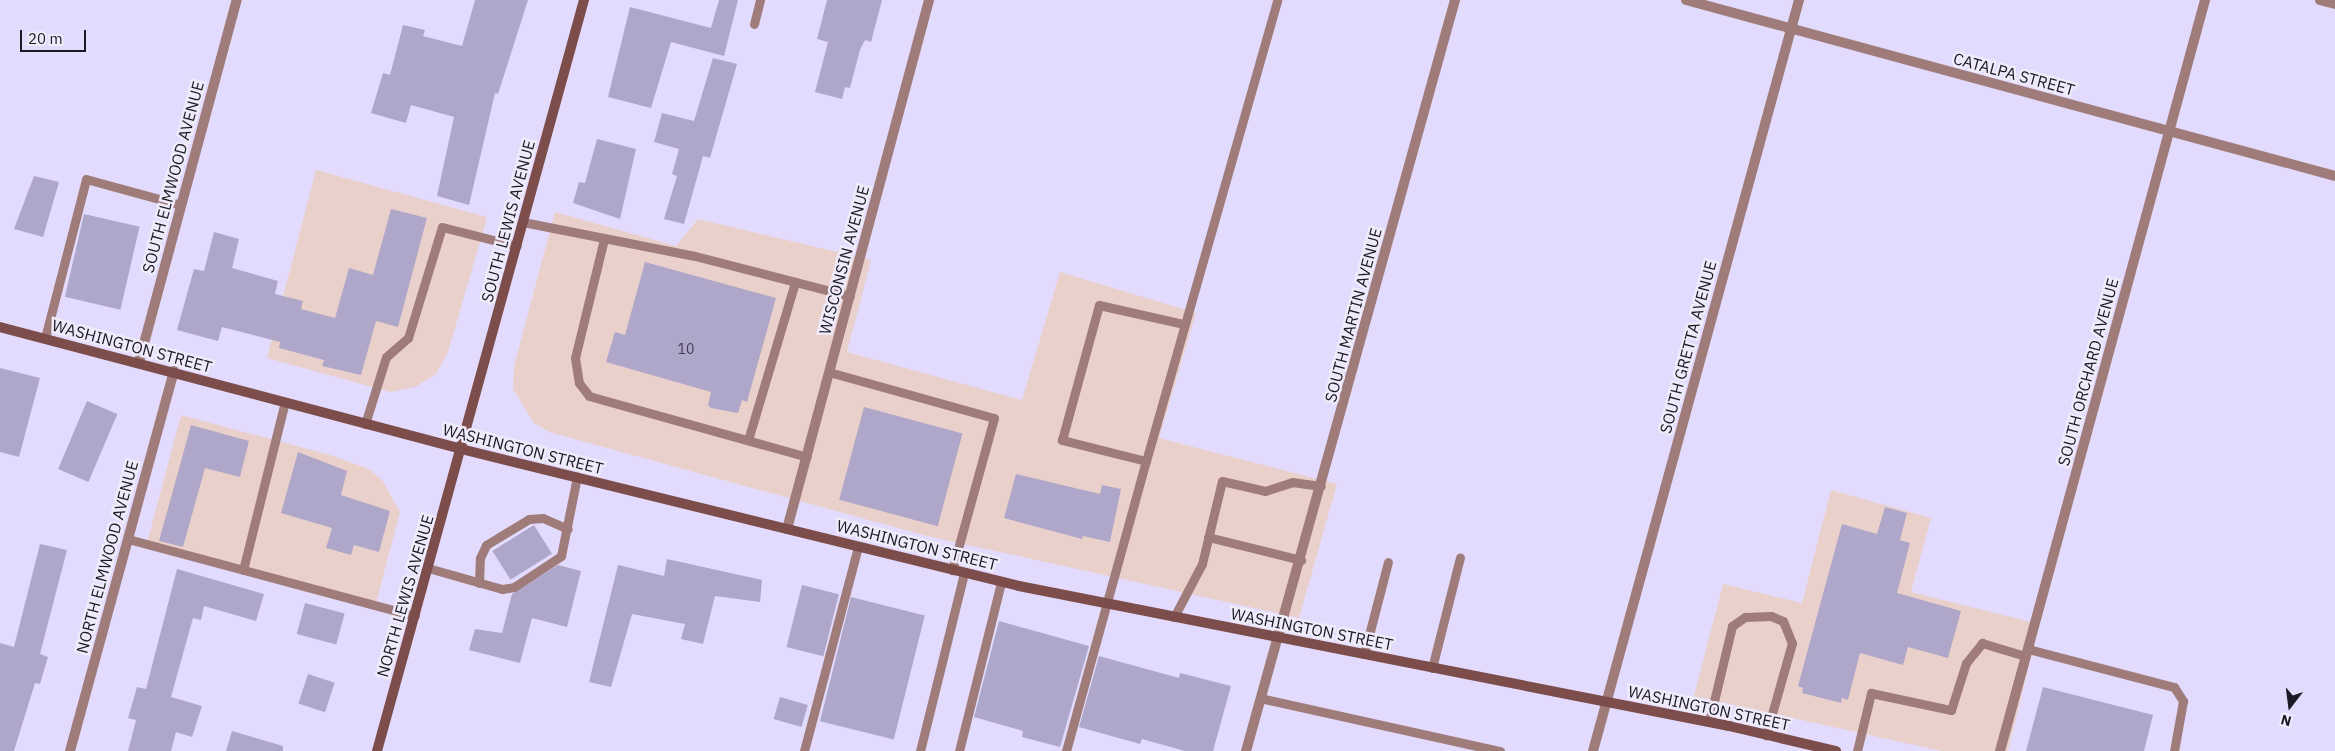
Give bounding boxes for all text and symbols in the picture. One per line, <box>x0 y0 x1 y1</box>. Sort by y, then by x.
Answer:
scale bar <box>22 20 89 52</box>
text: 20 m <box>28 29 63 48</box>
street label: CATALPA STREET <box>1951 49 2077 99</box>
street label: SOUTH ELMWOOD AVENUE <box>138 79 208 275</box>
street label: SOUTH LEWIS AVENUE <box>477 138 539 304</box>
street label: WISCONSIN AVENUE <box>815 183 873 337</box>
street label: SOUTH MARTIN AVENUE <box>1320 226 1386 404</box>
street label: SOUTH GRETTA AVENUE <box>1656 258 1720 436</box>
street label: SOUTH ORCHARD AVENUE <box>2054 276 2122 468</box>
street label: WASHINGTON STREET <box>50 315 214 377</box>
house number: 10 <box>678 341 694 357</box>
street label: WASHINGTON STREET <box>441 420 605 478</box>
street label: NORTH ELMWOOD AVENUE <box>72 459 142 655</box>
street label: NORTH LEWIS AVENUE <box>373 513 437 679</box>
street label: WASHINGTON STREET <box>835 516 999 574</box>
street label: WASHINGTON STREET <box>1229 604 1395 654</box>
street label: WASHINGTON STREET <box>1626 681 1792 735</box>
north arrow <box>2265 681 2315 731</box>
text: N <box>2279 710 2293 730</box>

